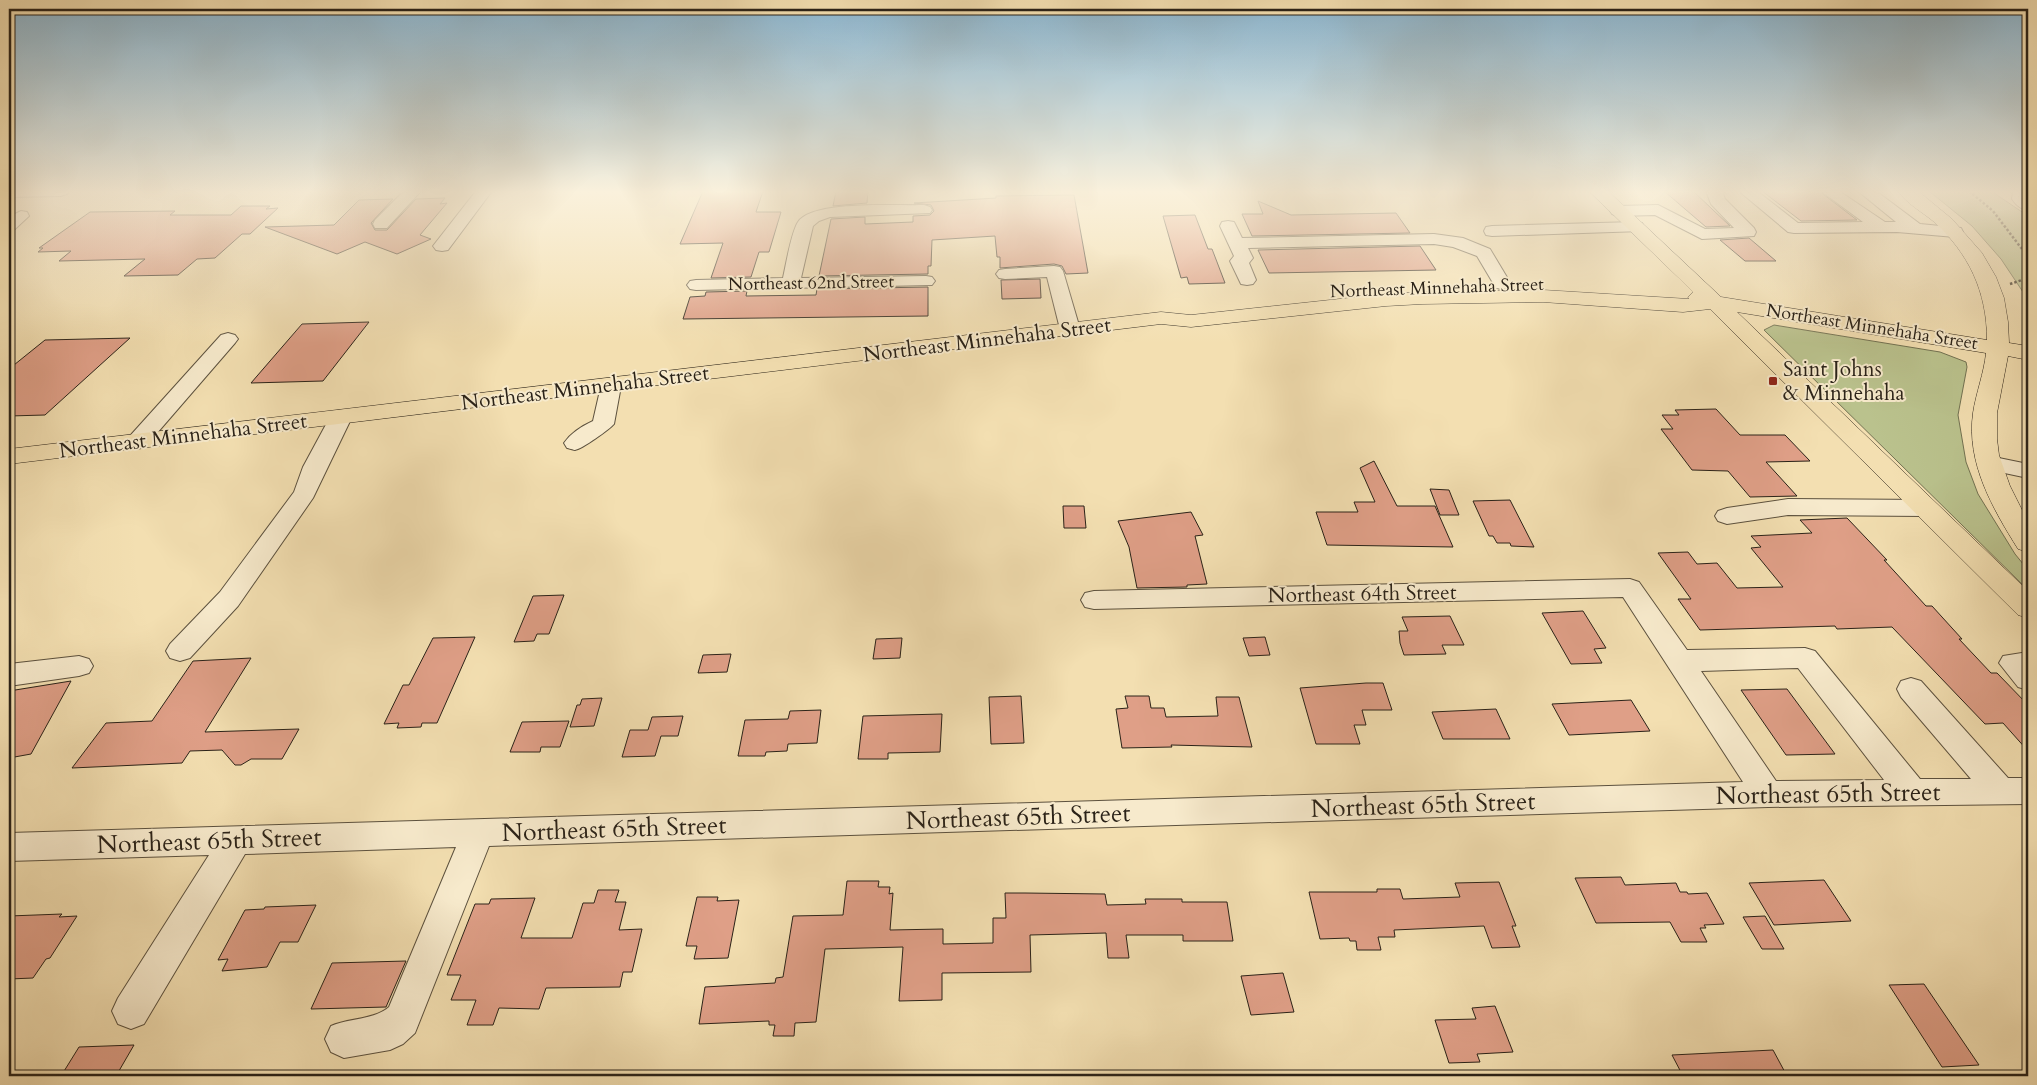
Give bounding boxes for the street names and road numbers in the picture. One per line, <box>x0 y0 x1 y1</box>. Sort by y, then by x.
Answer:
street label: Northeast 62nd Street <box>728 269 895 297</box>
street label: Northeast Minnehaha Street <box>1330 272 1545 304</box>
street label: Northeast Minnehaha Street <box>1764 298 1980 356</box>
street label: Northeast Minnehaha Street <box>861 310 1113 370</box>
street label: Northeast Minnehaha Street <box>459 358 711 418</box>
street label: Northeast Minnehaha Street <box>57 406 309 466</box>
street label: Northeast 64th Street <box>1267 578 1457 610</box>
street label: Northeast 65th Street <box>1715 775 1941 813</box>
street label: Northeast 65th Street <box>1310 784 1536 826</box>
street label: Northeast 65th Street <box>905 796 1131 838</box>
street label: Northeast 65th Street <box>501 808 727 850</box>
street label: Northeast 65th Street <box>96 820 322 862</box>

